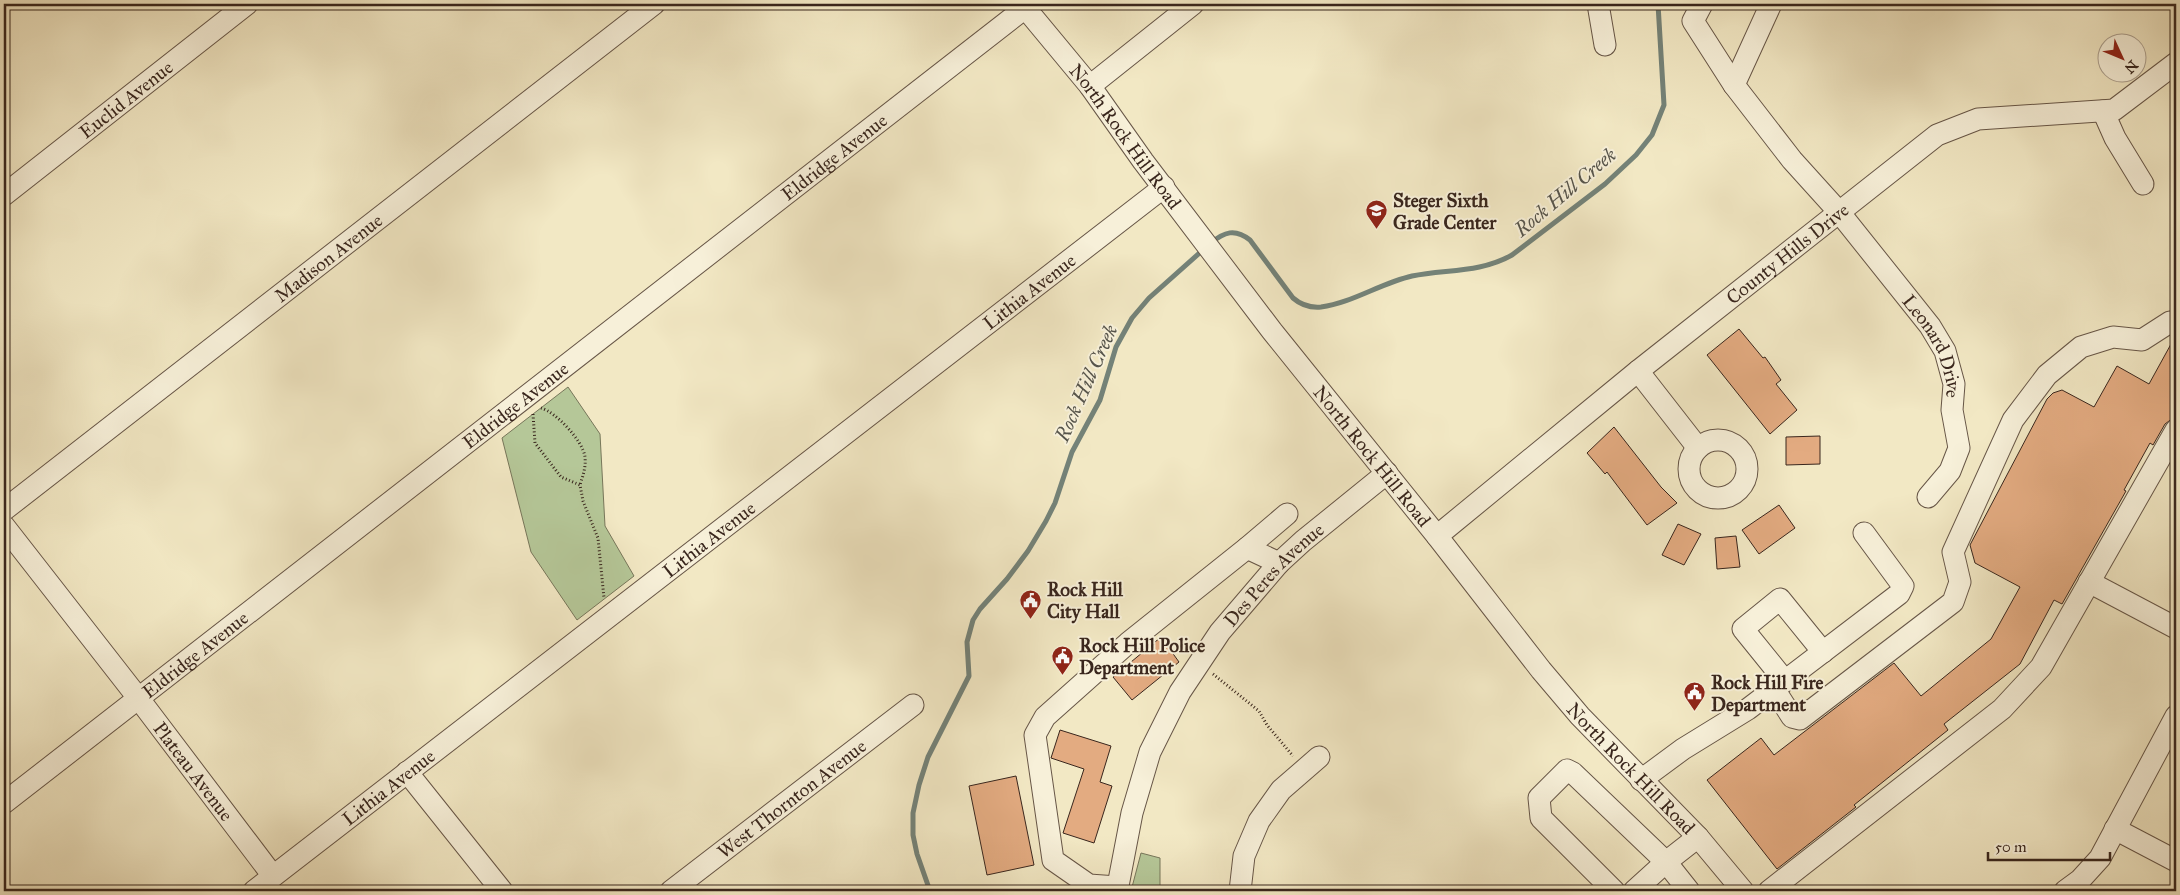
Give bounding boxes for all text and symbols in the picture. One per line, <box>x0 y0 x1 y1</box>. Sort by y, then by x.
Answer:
north arrow <box>2098 32 2148 82</box>
street label: Euclid Avenue <box>75 56 178 143</box>
text: N <box>2121 57 2141 77</box>
street label: North Rock Hill Road <box>1064 59 1186 214</box>
street label: Eldridge Avenue <box>777 109 892 205</box>
water label: Rock Hill Creek <box>1508 142 1621 242</box>
place label: Steger Sixth Grade Center <box>1393 189 1497 234</box>
street label: County Hills Drive <box>1722 198 1853 309</box>
school or university icon: Steger Sixth Grade Center <box>1365 199 1389 230</box>
street label: Madison Avenue <box>270 209 387 307</box>
street label: Lithia Avenue <box>979 249 1080 335</box>
street label: Leonard Drive <box>1897 290 1965 399</box>
water label: Rock Hill Creek <box>1049 321 1123 446</box>
street label: Eldridge Avenue <box>458 357 573 454</box>
street label: North Rock Hill Road <box>1308 381 1436 532</box>
street label: Lithia Avenue <box>658 496 760 583</box>
street label: Des Peres Avenue <box>1219 518 1329 631</box>
place label: Rock Hill City Hall <box>1047 578 1124 624</box>
public building icon: Rock Hill City Hall <box>1019 588 1043 619</box>
street label: Eldridge Avenue <box>138 606 253 703</box>
place label: Rock Hill Police Department <box>1079 634 1205 680</box>
public building icon: Rock Hill Police Department <box>1051 644 1075 675</box>
place label: Rock Hill Fire Department <box>1711 671 1824 717</box>
public building icon: Rock Hill Fire Department <box>1683 681 1707 712</box>
street label: North Rock Hill Road <box>1562 698 1700 840</box>
street label: Plateau Avenue <box>148 718 238 826</box>
street label: West Thornton Avenue <box>713 734 871 863</box>
street label: Lithia Avenue <box>338 744 440 830</box>
scale bar <box>1988 830 2110 862</box>
text: 50 m <box>1995 838 2027 856</box>

